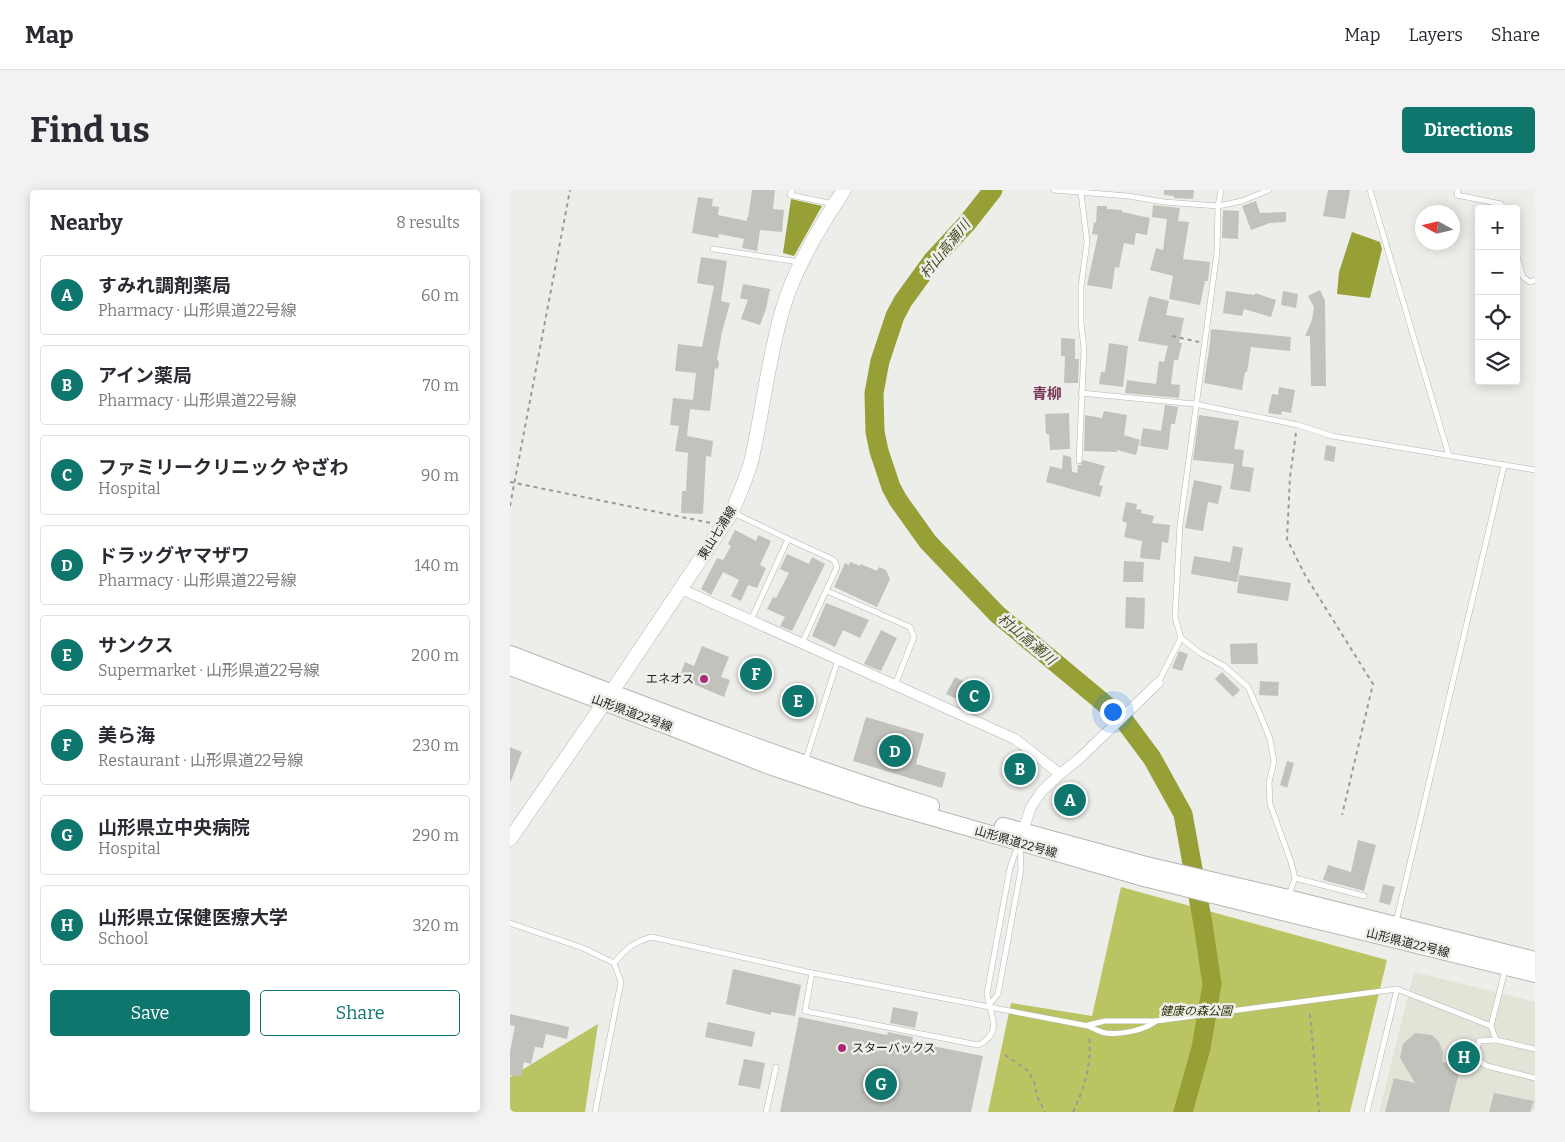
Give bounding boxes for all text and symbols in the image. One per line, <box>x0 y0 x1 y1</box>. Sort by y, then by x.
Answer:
text: Map <box>25 21 74 49</box>
text: Map <box>1344 24 1380 46</box>
text: Layers <box>1408 24 1463 46</box>
text: Share <box>1491 24 1540 46</box>
button: Directions <box>1402 107 1535 153</box>
text: Find us <box>30 109 150 151</box>
north arrow <box>1415 205 1460 250</box>
map controls <box>1475 205 1520 385</box>
button: + <box>1475 205 1520 250</box>
text: Nearby <box>50 210 123 236</box>
text: 8 results <box>396 213 460 232</box>
water label: 村山高瀬川 <box>917 215 975 282</box>
button: − <box>1475 250 1520 295</box>
text: すみれ調剤薬局 <box>98 274 231 297</box>
text: A <box>61 286 73 305</box>
text: 60 m <box>421 286 459 305</box>
button: locate <box>1475 295 1520 340</box>
text: Pharmacy · 山形県道22号線 <box>98 301 297 320</box>
button: layers <box>1475 340 1520 385</box>
text: アイン薬局 <box>98 364 192 387</box>
text: B <box>62 376 72 395</box>
text: 70 m <box>423 376 459 395</box>
district label: 青柳 <box>1032 385 1062 403</box>
text: Pharmacy · 山形県道22号線 <box>98 391 297 410</box>
text: ファミリークリニック やざわ <box>98 456 348 479</box>
text: C <box>62 466 72 485</box>
text: 90 m <box>421 466 459 485</box>
text: Hospital <box>98 479 161 498</box>
street label: 東山七浦線 <box>695 504 739 562</box>
text: ドラッグヤマザワ <box>98 544 250 567</box>
text: D <box>61 556 73 575</box>
text: 140 m <box>414 556 459 575</box>
text: Pharmacy · 山形県道22号線 <box>98 571 297 590</box>
water label: 村山高瀬川 <box>994 610 1060 670</box>
text: サンクス <box>98 634 173 657</box>
text: E <box>62 646 72 665</box>
text: 200 m <box>411 646 459 665</box>
pin: F <box>740 655 772 693</box>
text: Supermarket · 山形県道22号線 <box>98 661 319 680</box>
place label: エネオス <box>646 672 694 686</box>
marker: エネオス <box>698 673 710 685</box>
pin: C <box>958 677 990 715</box>
pin: E <box>782 682 814 720</box>
street label: 山形県道22号線 <box>590 692 674 734</box>
your location <box>1100 699 1126 725</box>
text: 美ら海 <box>98 724 155 747</box>
pin: D <box>879 732 911 770</box>
text: F <box>63 736 72 755</box>
text: 230 m <box>412 736 459 755</box>
pin: B <box>1004 750 1036 788</box>
text: Restaurant · 山形県道22号線 <box>98 751 303 770</box>
pin: A <box>1054 781 1086 819</box>
text: 山形県立中央病院 <box>98 816 250 839</box>
street label: 山形県道22号線 <box>973 824 1059 860</box>
text: G <box>61 826 73 845</box>
text: 290 m <box>412 826 459 845</box>
text: Hospital <box>98 839 161 858</box>
text: 山形県立保健医療大学 <box>98 906 288 929</box>
text: H <box>61 916 73 935</box>
text: 320 m <box>412 916 459 935</box>
street label: 山形県道22号線 <box>1365 926 1451 960</box>
text: School <box>98 929 148 948</box>
button: Save <box>50 990 250 1036</box>
button: Share <box>260 990 460 1036</box>
park label: 健康の森公園 <box>1160 1004 1234 1018</box>
pin: H <box>1448 1038 1480 1076</box>
place label: スターバックス <box>852 1041 936 1055</box>
marker: スターバックス <box>836 1042 848 1054</box>
pin: G <box>865 1065 897 1103</box>

